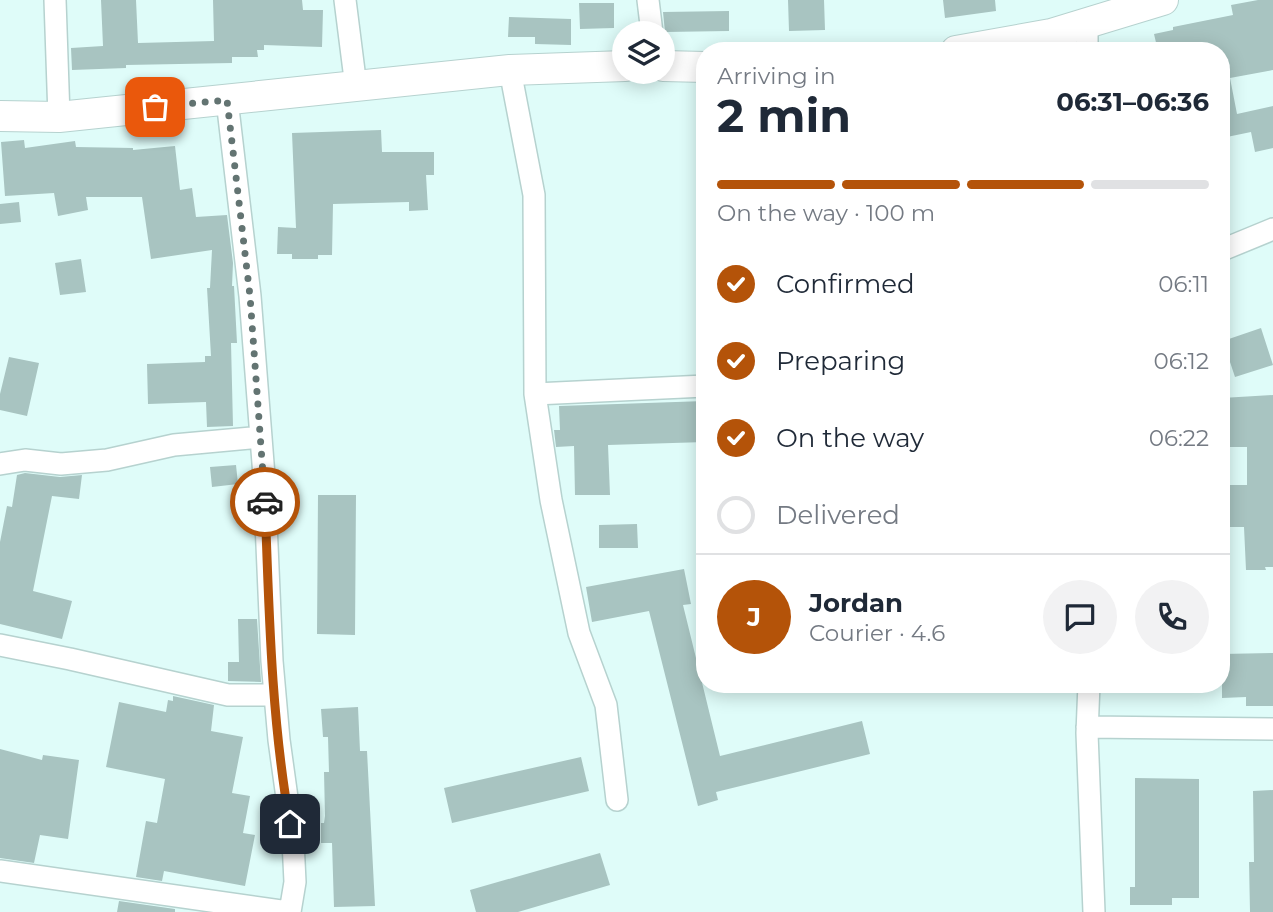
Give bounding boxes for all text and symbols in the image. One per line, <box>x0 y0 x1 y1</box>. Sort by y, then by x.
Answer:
map controls <box>612 21 675 84</box>
button: layers <box>612 21 675 84</box>
text: Arriving in <box>717 62 836 90</box>
pin <box>125 77 185 137</box>
text: 06:31–06:36 <box>1056 86 1209 118</box>
text: 2 min <box>717 87 851 144</box>
icon: bag <box>136 88 174 126</box>
text: On the way · 100 m <box>717 199 935 227</box>
icon: check <box>717 265 755 303</box>
text: Confirmed <box>776 268 915 300</box>
text: 06:11 <box>1158 270 1209 298</box>
icon: check <box>717 342 755 380</box>
text: Preparing <box>776 345 905 377</box>
text: 06:12 <box>1154 347 1209 375</box>
icon: check <box>717 419 755 457</box>
text: On the way <box>776 422 924 454</box>
text: 06:22 <box>1149 424 1209 452</box>
courier <box>230 467 300 537</box>
icon: car <box>246 483 284 521</box>
text: Delivered <box>776 499 900 531</box>
button: chat <box>1043 580 1117 654</box>
button: phone <box>1135 580 1209 654</box>
text: Jordan <box>809 587 903 619</box>
text: J <box>747 601 761 633</box>
text: Courier · 4.6 <box>809 619 945 647</box>
pin <box>260 794 320 854</box>
icon: home <box>271 805 309 843</box>

